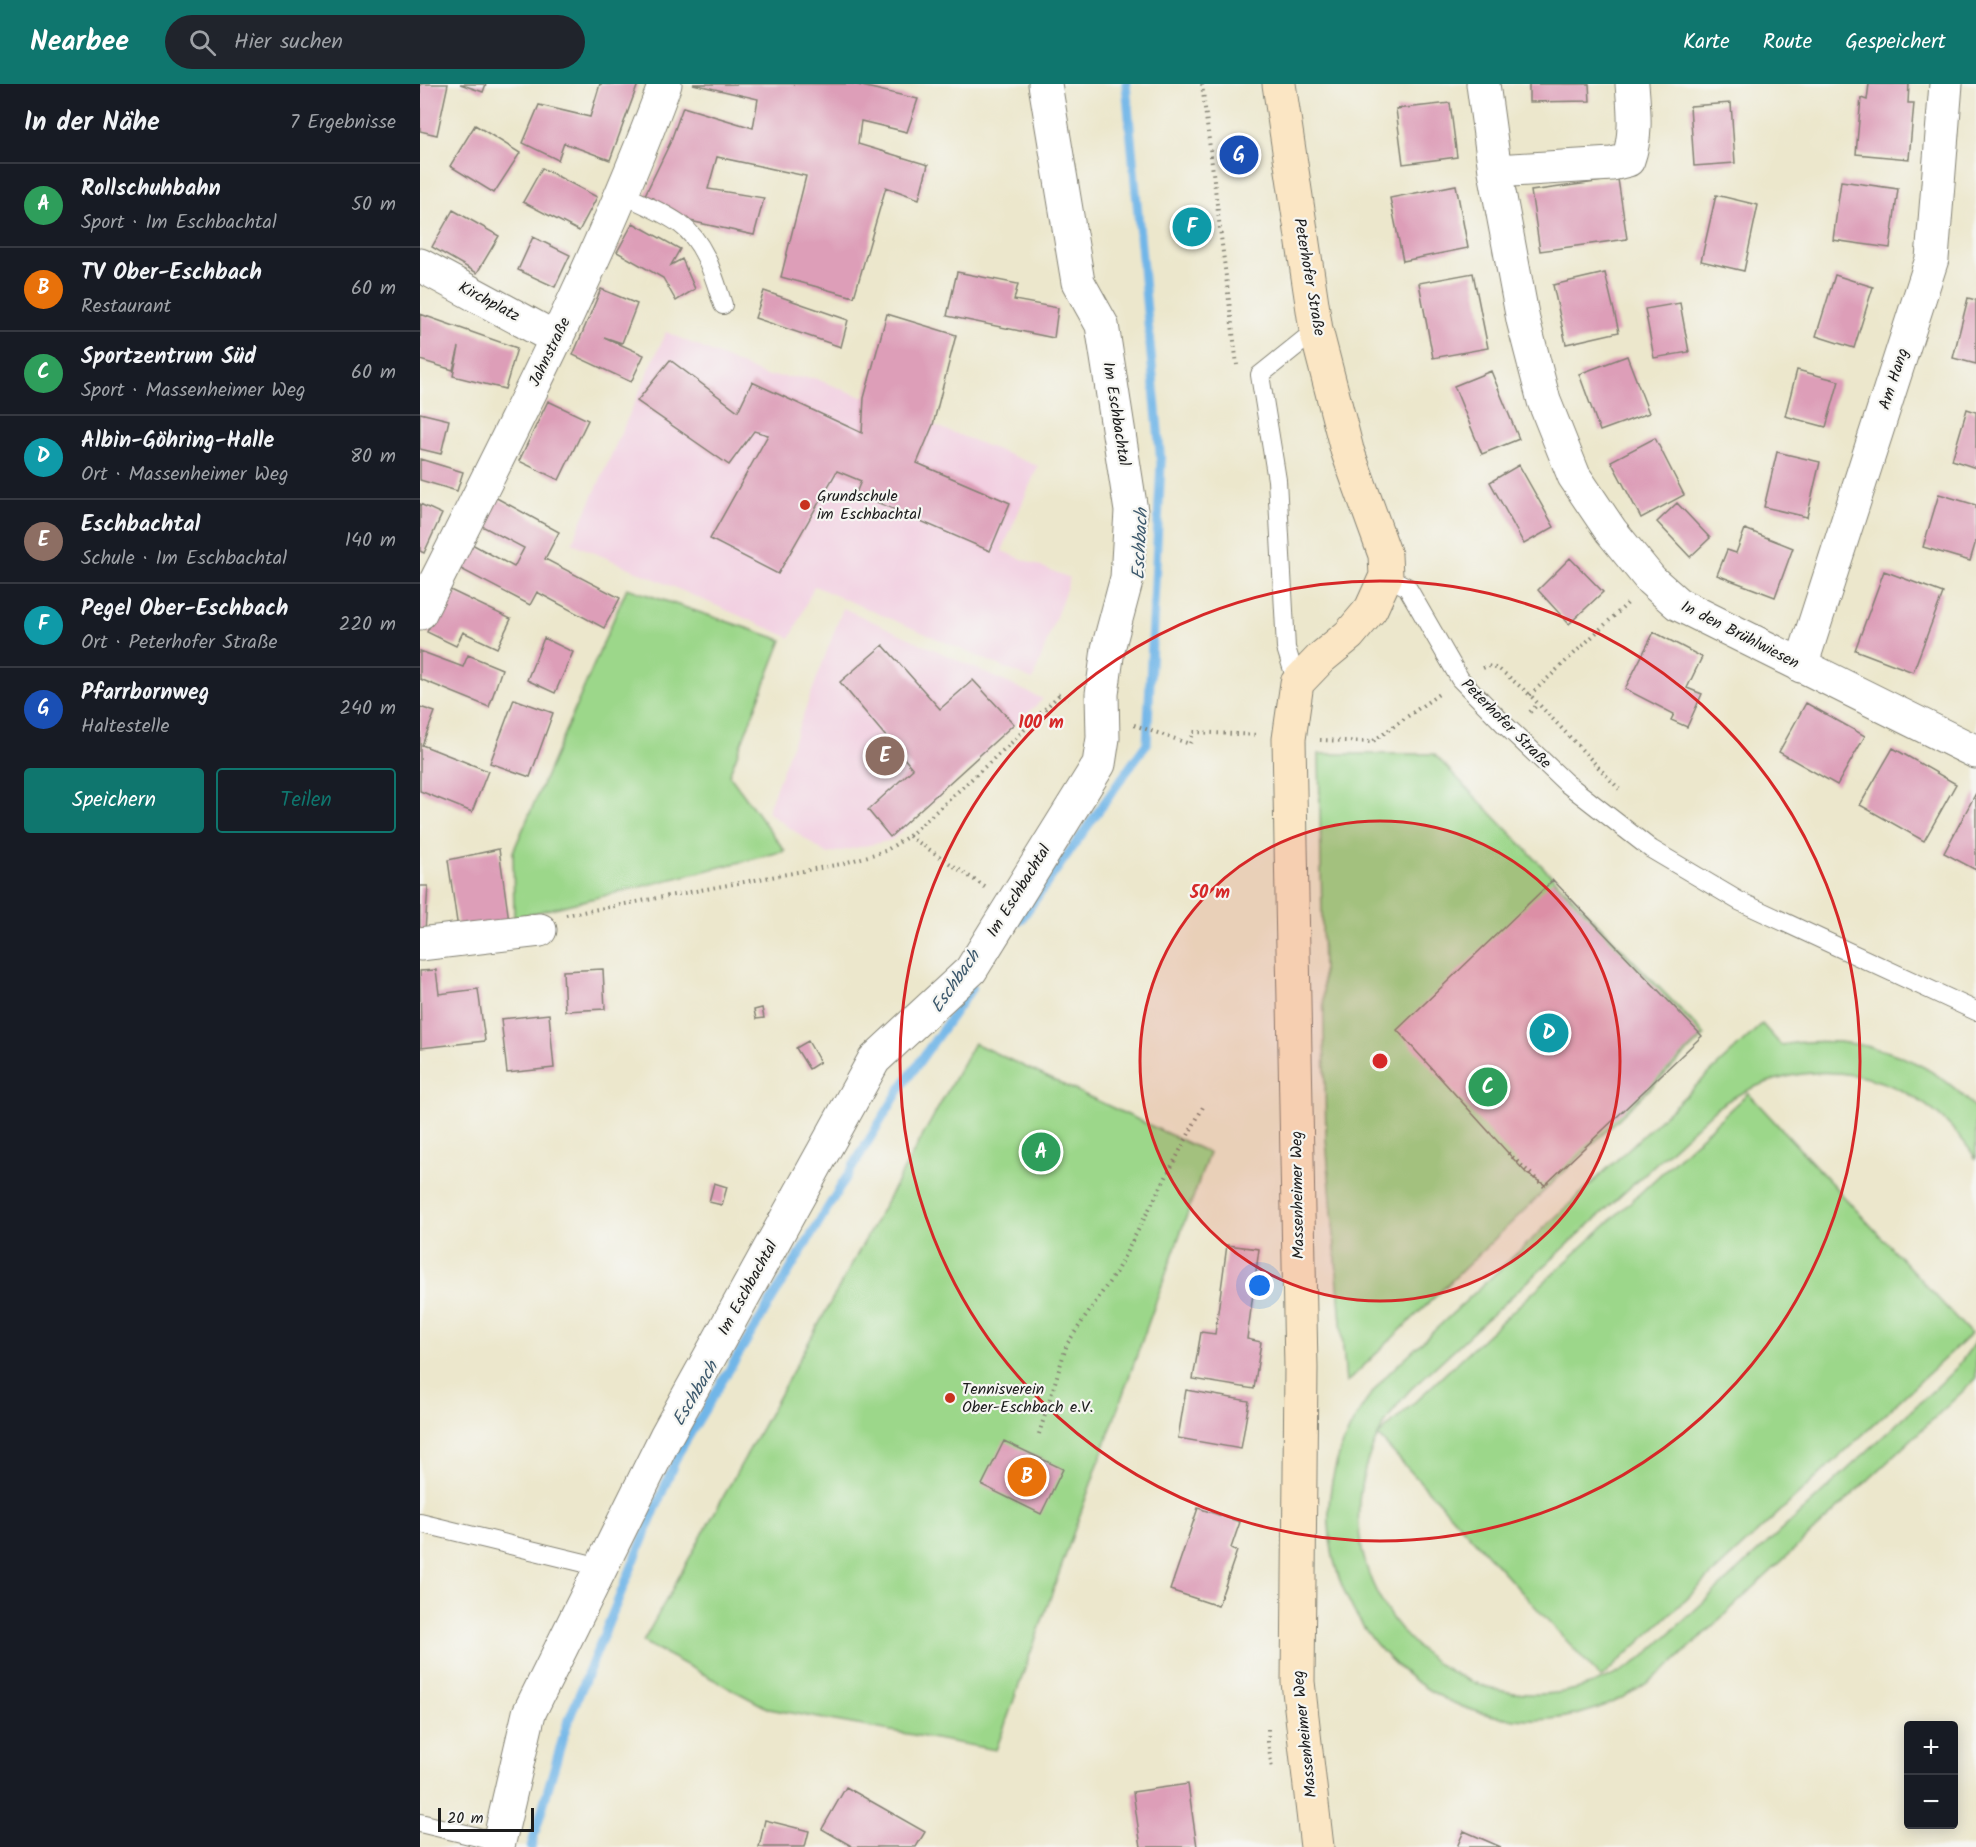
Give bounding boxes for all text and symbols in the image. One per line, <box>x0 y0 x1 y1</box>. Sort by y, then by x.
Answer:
search box <box>165 15 585 69</box>
text: Nearbee <box>30 20 129 65</box>
text: Hier suchen <box>234 25 343 60</box>
icon: search <box>186 26 219 59</box>
text: Karte <box>1683 26 1730 59</box>
text: Route <box>1763 26 1812 59</box>
text: Gespeichert <box>1845 26 1946 59</box>
text: In der Nähe <box>24 102 160 144</box>
text: 7 Ergebnisse <box>290 107 396 139</box>
pin: G <box>1220 132 1258 178</box>
text: Rollschuhbahn <box>81 172 221 207</box>
text: A <box>37 189 50 221</box>
text: 50 m <box>351 189 396 221</box>
pin: F <box>1172 204 1212 250</box>
text: Sport · Im Eschbachtal <box>81 207 277 239</box>
street label: Peterhofer Straße <box>1286 216 1332 338</box>
text: TV Ober-Eschbach <box>81 256 262 291</box>
text: B <box>37 273 50 305</box>
text: 60 m <box>351 273 396 305</box>
street label: Kirchplatz <box>454 275 524 329</box>
text: Restaurant <box>81 291 171 323</box>
street label: Jahnstraße <box>522 313 578 391</box>
text: Sportzentrum Süd <box>81 340 256 375</box>
street label: Am Hang <box>1872 345 1916 413</box>
text: C <box>37 357 50 389</box>
text: 60 m <box>351 357 396 389</box>
street label: Im Eschbachtal <box>1095 360 1137 468</box>
text: Sport · Massenheimer Weg <box>81 375 305 407</box>
text: Albin-Göhring-Halle <box>81 424 274 459</box>
text: D <box>37 441 50 473</box>
text: 80 m <box>350 441 396 473</box>
text: Ort · Massenheimer Weg <box>81 459 288 491</box>
place label: Grundschule im Eschbachtal <box>817 484 921 527</box>
marker: Grundschule im Eschbachtal <box>798 498 812 512</box>
water label: Eschbach <box>1125 506 1157 580</box>
text: Eschbachtal <box>81 508 200 543</box>
text: E <box>38 525 49 557</box>
text: 140 m <box>345 525 396 557</box>
text: Schule · Im Eschbachtal <box>81 543 287 575</box>
text: Pegel Ober-Eschbach <box>81 592 288 627</box>
street label: In den Brühlwiesen <box>1676 594 1804 676</box>
text: F <box>38 609 49 641</box>
text: 220 m <box>339 609 396 641</box>
text: Ort · Peterhofer Straße <box>81 627 278 659</box>
street label: Peterhofer Straße <box>1455 673 1557 775</box>
text: Pfarrbornweg <box>81 676 209 711</box>
text: G <box>38 693 49 725</box>
text: 240 m <box>339 693 396 725</box>
text: 100 m <box>1018 709 1064 738</box>
text: Haltestelle <box>81 711 169 743</box>
pin: E <box>866 734 904 778</box>
button: Speichern <box>24 768 204 833</box>
button: Teilen <box>216 768 396 833</box>
street label: Im Eschbachtal <box>981 840 1058 942</box>
text: 50 m <box>1189 879 1230 908</box>
water label: Eschbach <box>924 943 989 1020</box>
pin: D <box>1530 1010 1568 1056</box>
centre of rings <box>1370 1051 1390 1071</box>
pin: C <box>1468 1064 1508 1110</box>
pin: A <box>1022 1130 1060 1174</box>
street label: Massenheimer Weg <box>1284 1131 1312 1259</box>
street label: Im Eschbachtal <box>712 1236 784 1340</box>
your location <box>1245 1271 1274 1300</box>
water label: Eschbach <box>665 1355 728 1432</box>
place label: Tennisverein Ober-Eschbach e.V. <box>962 1377 1093 1420</box>
marker: Tennisverein Ober-Eschbach e.V. <box>943 1391 957 1405</box>
pin: B <box>1008 1454 1046 1500</box>
street label: Massenheimer Weg <box>1286 1669 1324 1799</box>
map controls <box>1904 1721 1958 1829</box>
button: + <box>1904 1721 1958 1775</box>
button: − <box>1904 1775 1958 1829</box>
scale bar <box>438 1805 534 1832</box>
text: 20 m <box>447 1806 483 1831</box>

